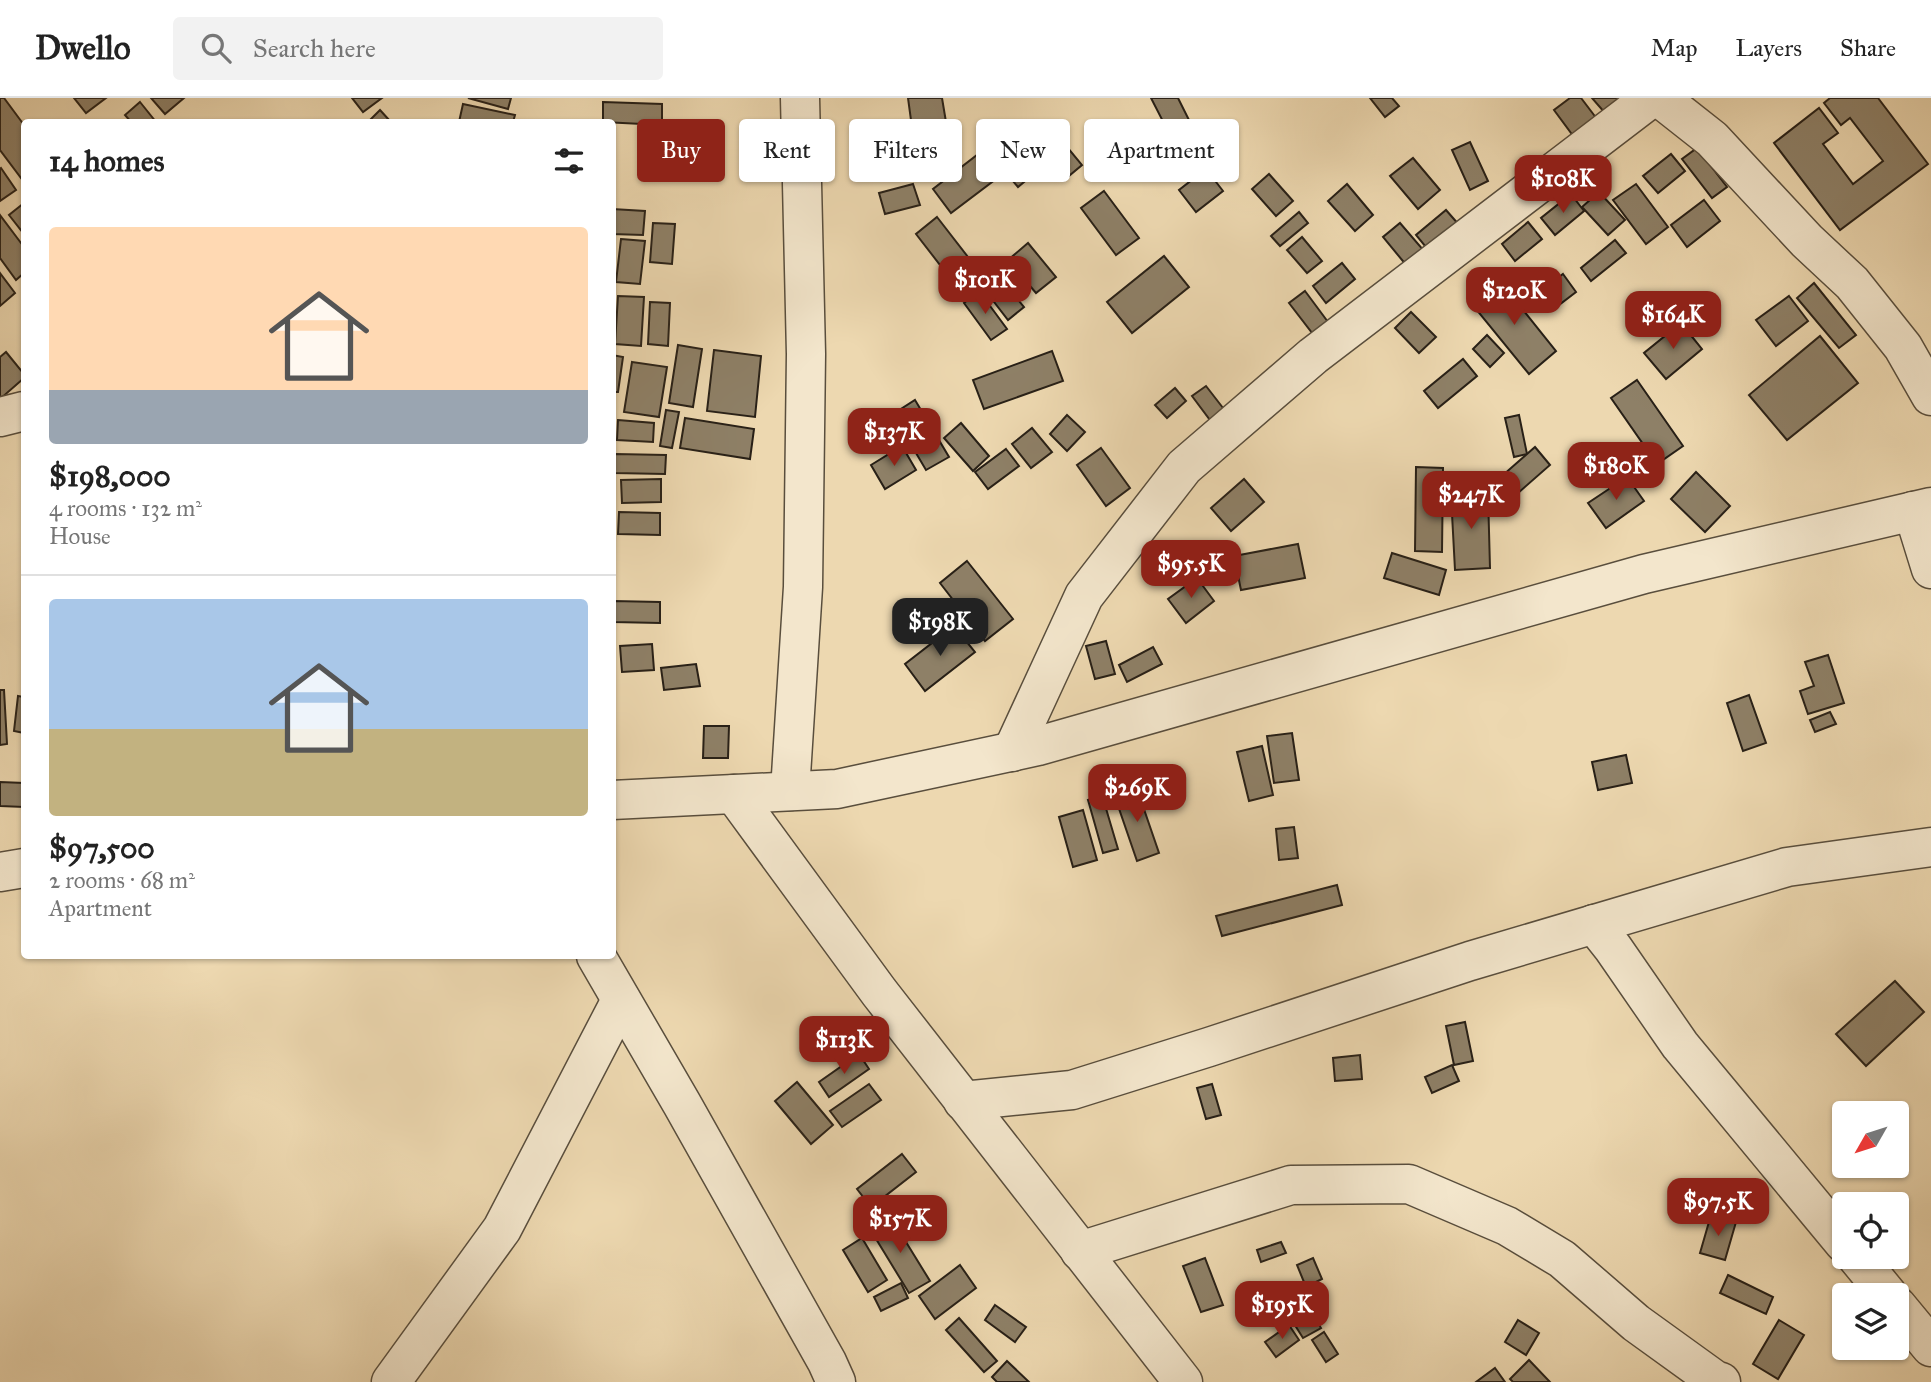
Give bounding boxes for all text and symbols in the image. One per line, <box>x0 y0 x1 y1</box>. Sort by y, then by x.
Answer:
search box <box>173 17 663 80</box>
text: Dwello <box>35 28 131 68</box>
icon: search <box>197 29 235 67</box>
text: Search here <box>253 32 376 64</box>
text: Map <box>1651 33 1698 63</box>
text: Layers <box>1736 33 1802 63</box>
text: Share <box>1840 33 1896 63</box>
chip: Buy <box>637 119 725 182</box>
chip: Rent <box>739 119 835 182</box>
chip: Filters <box>849 119 962 182</box>
chip: New <box>976 119 1070 182</box>
chip: Apartment <box>1084 119 1239 182</box>
icon: filters <box>550 142 588 180</box>
text: 14 homes <box>49 143 164 179</box>
pin: $108K <box>1514 156 1612 215</box>
text: $108K <box>1531 164 1595 192</box>
pin: $101K <box>936 256 1034 316</box>
text: $101K <box>954 265 1016 293</box>
pin: $120K <box>1465 268 1563 327</box>
icon: home <box>256 273 382 399</box>
text: $120K <box>1482 276 1546 304</box>
pin: $164K <box>1624 292 1722 351</box>
text: $164K <box>1641 300 1705 328</box>
pin: $137K <box>845 408 943 468</box>
text: $137K <box>864 417 924 445</box>
pin: $180K <box>1567 442 1665 502</box>
text: $180K <box>1584 451 1648 479</box>
text: $198,000 <box>49 458 171 494</box>
pin: $247K <box>1422 472 1520 531</box>
text: $247K <box>1438 480 1504 508</box>
text: 4 rooms · 132 m² <box>49 494 202 522</box>
text: House <box>49 522 111 550</box>
pin: $95.5K <box>1134 540 1248 600</box>
text: $95.5K <box>1157 549 1225 577</box>
pin: $198K <box>891 598 989 658</box>
text: $198K <box>908 607 972 635</box>
icon: home <box>256 645 382 771</box>
pin: $269K <box>1088 764 1186 824</box>
text: $269K <box>1104 773 1170 801</box>
text: $97,500 <box>49 830 155 866</box>
text: 2 rooms · 68 m² <box>49 866 195 894</box>
text: Apartment <box>49 894 152 922</box>
pin: $113K <box>795 1016 893 1076</box>
text: $113K <box>815 1025 873 1053</box>
north arrow <box>1832 1101 1909 1178</box>
map controls <box>1832 1101 1909 1360</box>
pin: $97.5K <box>1661 1178 1775 1238</box>
text: $97.5K <box>1683 1187 1753 1215</box>
button: locate <box>1832 1192 1909 1269</box>
pin: $157K <box>851 1196 949 1255</box>
text: $157K <box>869 1204 931 1232</box>
pin: $195K <box>1233 1282 1331 1341</box>
button: layers <box>1832 1283 1909 1360</box>
text: $195K <box>1251 1290 1313 1318</box>

